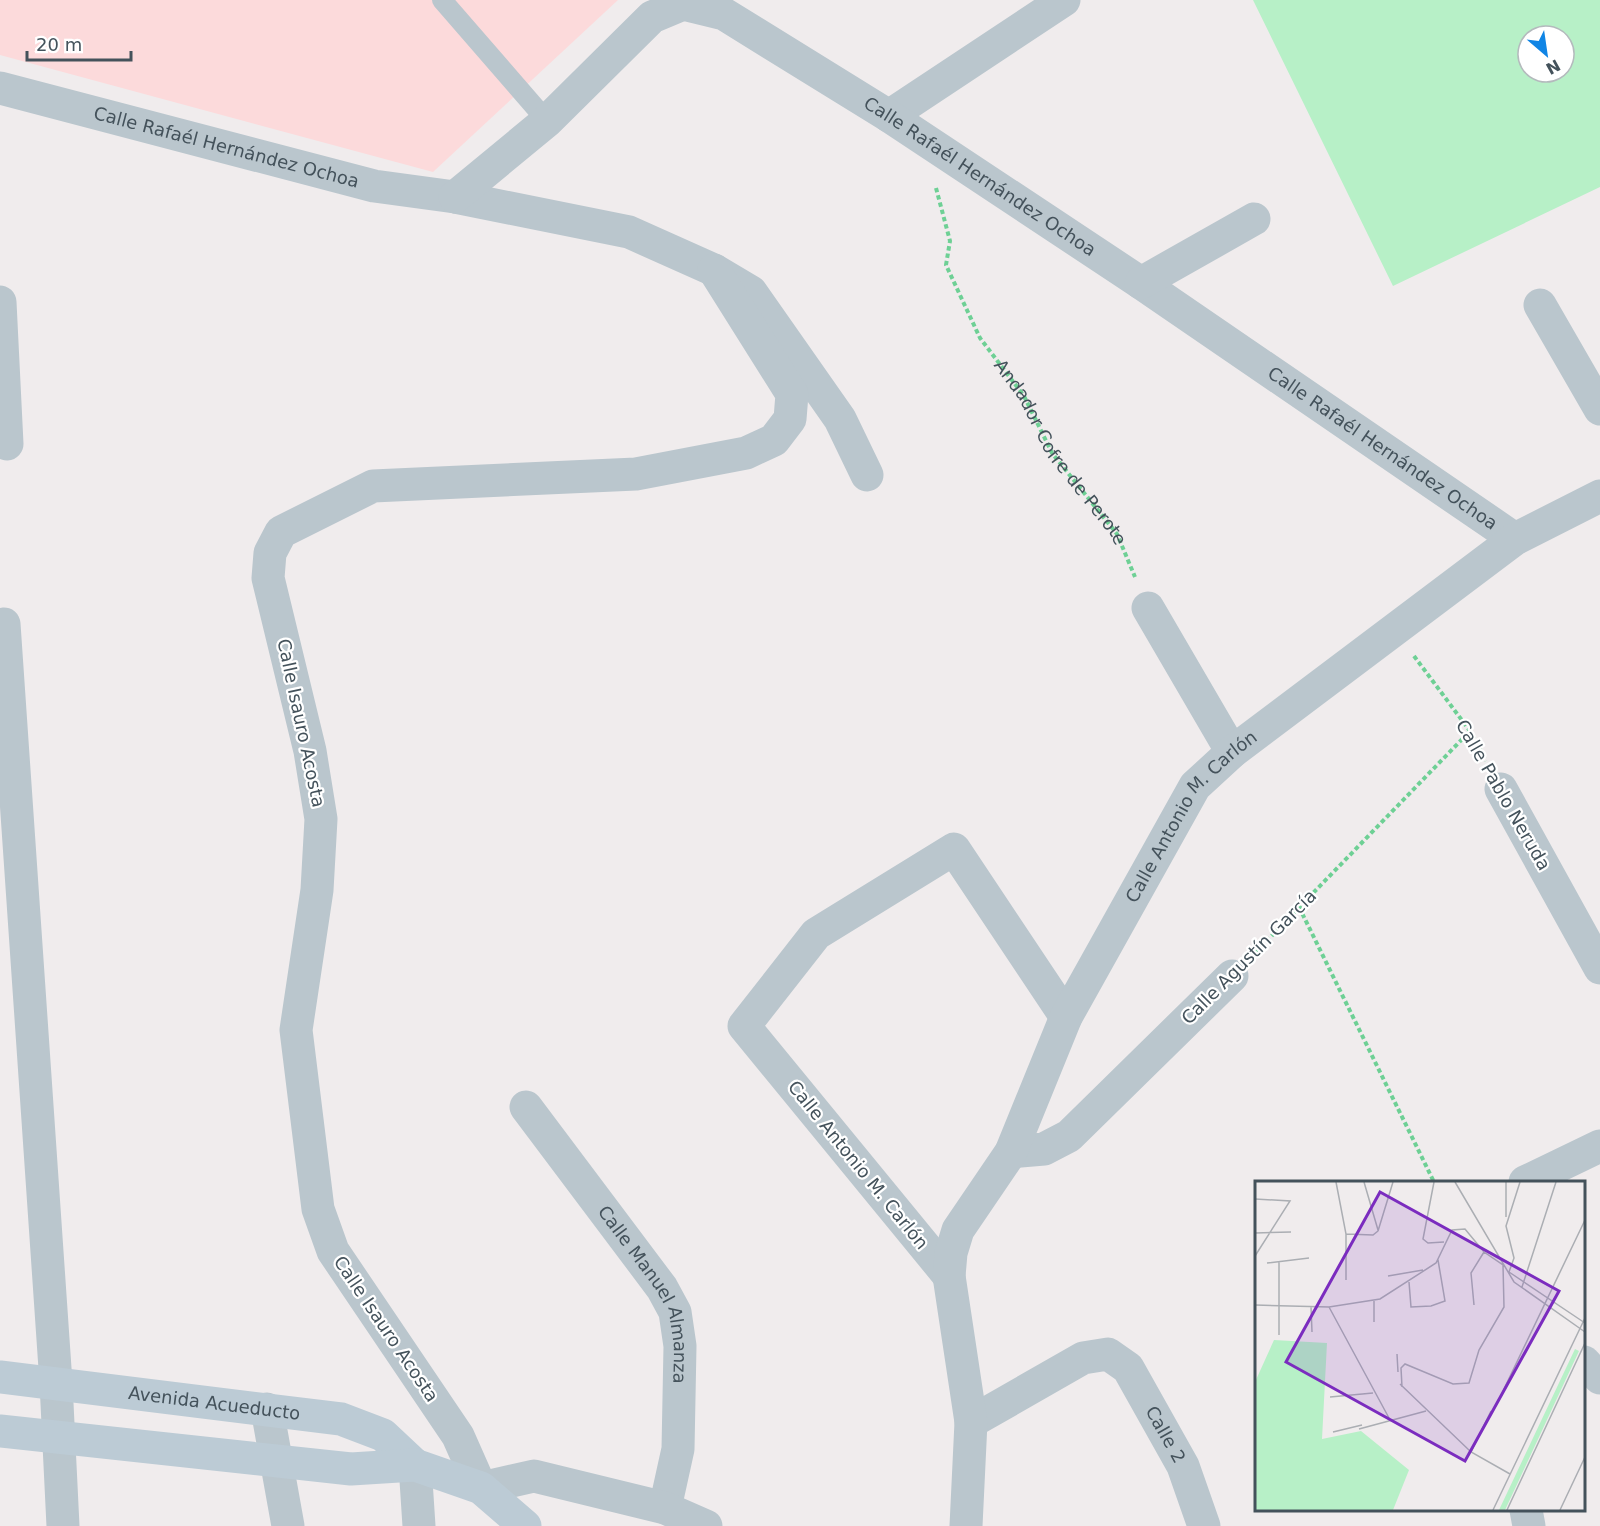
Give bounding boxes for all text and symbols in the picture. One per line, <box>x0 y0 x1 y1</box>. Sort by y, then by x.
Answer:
scale bar <box>27 24 130 62</box>
north arrow <box>1516 24 1576 84</box>
text: 20 m <box>36 34 82 55</box>
text: N <box>1543 55 1563 78</box>
street label: Calle Rafaél Hernández Ochoa <box>860 92 1100 260</box>
street label: Calle Rafaél Hernández Ochoa <box>91 102 362 192</box>
street label: Andador Cofre de Perote <box>990 355 1131 548</box>
street label: Calle Rafaél Hernández Ochoa <box>1264 362 1502 534</box>
street label: Calle Isauro Acosta <box>273 637 330 809</box>
street label: Calle Pablo Neruda <box>1452 716 1555 874</box>
street label: Calle Antonio M. Carlón <box>1121 726 1261 906</box>
street label: Calle Agustín García <box>1177 885 1320 1028</box>
street label: Calle Antonio M. Carlón <box>784 1076 933 1253</box>
inset map <box>1255 1181 1585 1511</box>
street label: Calle Manuel Almanza <box>594 1201 691 1384</box>
street label: Calle Isauro Acosta <box>330 1252 443 1406</box>
street label: Avenida Acueducto <box>127 1382 302 1424</box>
street label: Calle 2 <box>1141 1402 1190 1466</box>

